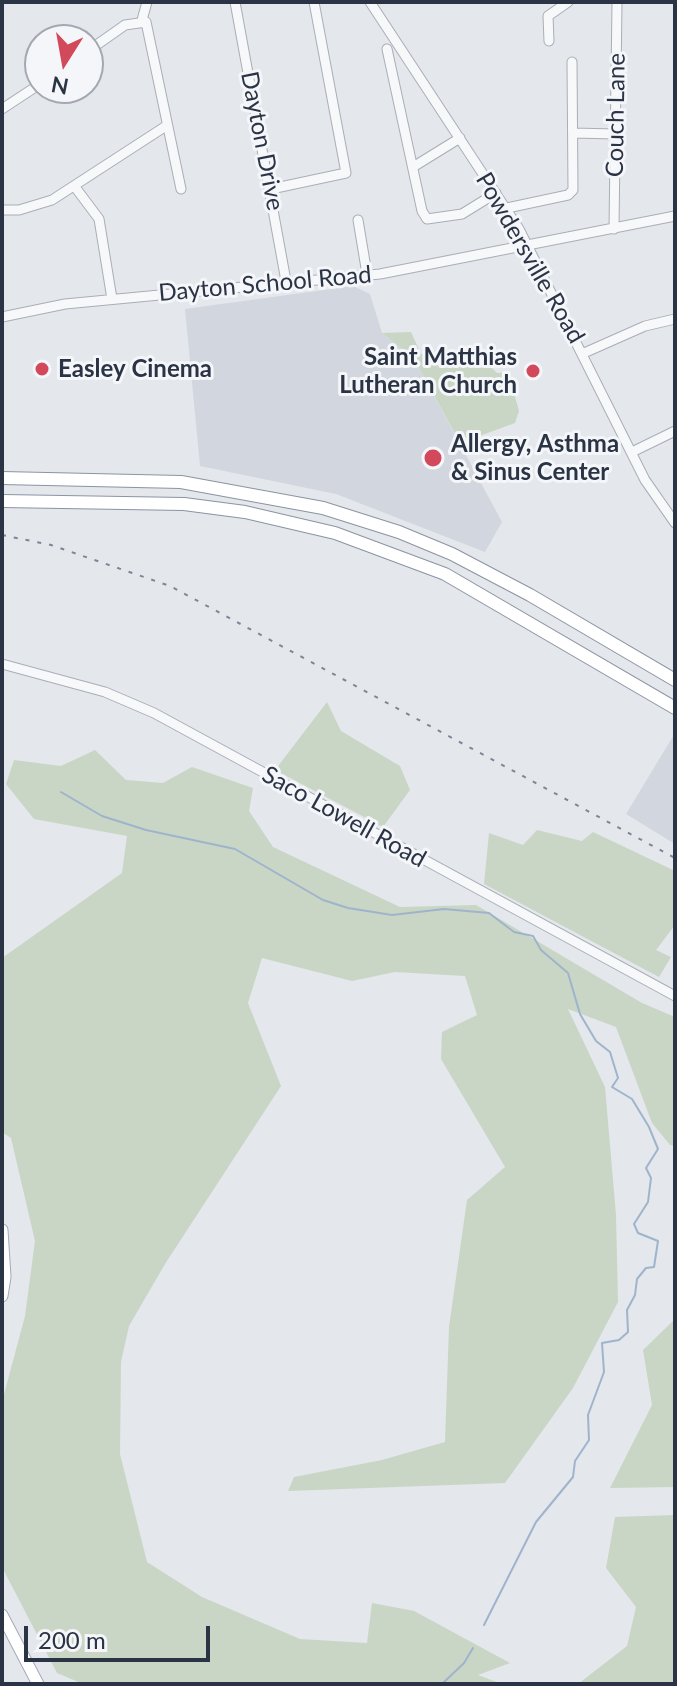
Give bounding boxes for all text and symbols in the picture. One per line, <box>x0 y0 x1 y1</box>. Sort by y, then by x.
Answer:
north arrow <box>24 24 104 104</box>
street label: Couch Lane <box>601 53 631 177</box>
street label: Dayton Drive <box>234 69 290 213</box>
text: N <box>49 71 71 101</box>
street label: Powdersville Road <box>469 167 591 349</box>
street label: Dayton School Road <box>157 260 373 308</box>
place label: Saint Matthias Lutheran Church <box>339 343 517 399</box>
place label: Easley Cinema <box>58 355 212 383</box>
marker: Easley Cinema <box>33 360 51 378</box>
marker: Saint Matthias Lutheran Church <box>524 362 542 380</box>
place label: Allergy, Asthma & Sinus Center <box>451 430 619 486</box>
marker: Allergy, Asthma & Sinus Center <box>422 447 444 469</box>
street label: Saco Lowell Road <box>257 760 431 874</box>
scale bar <box>28 1610 214 1660</box>
text: 200 m <box>38 1625 106 1654</box>

